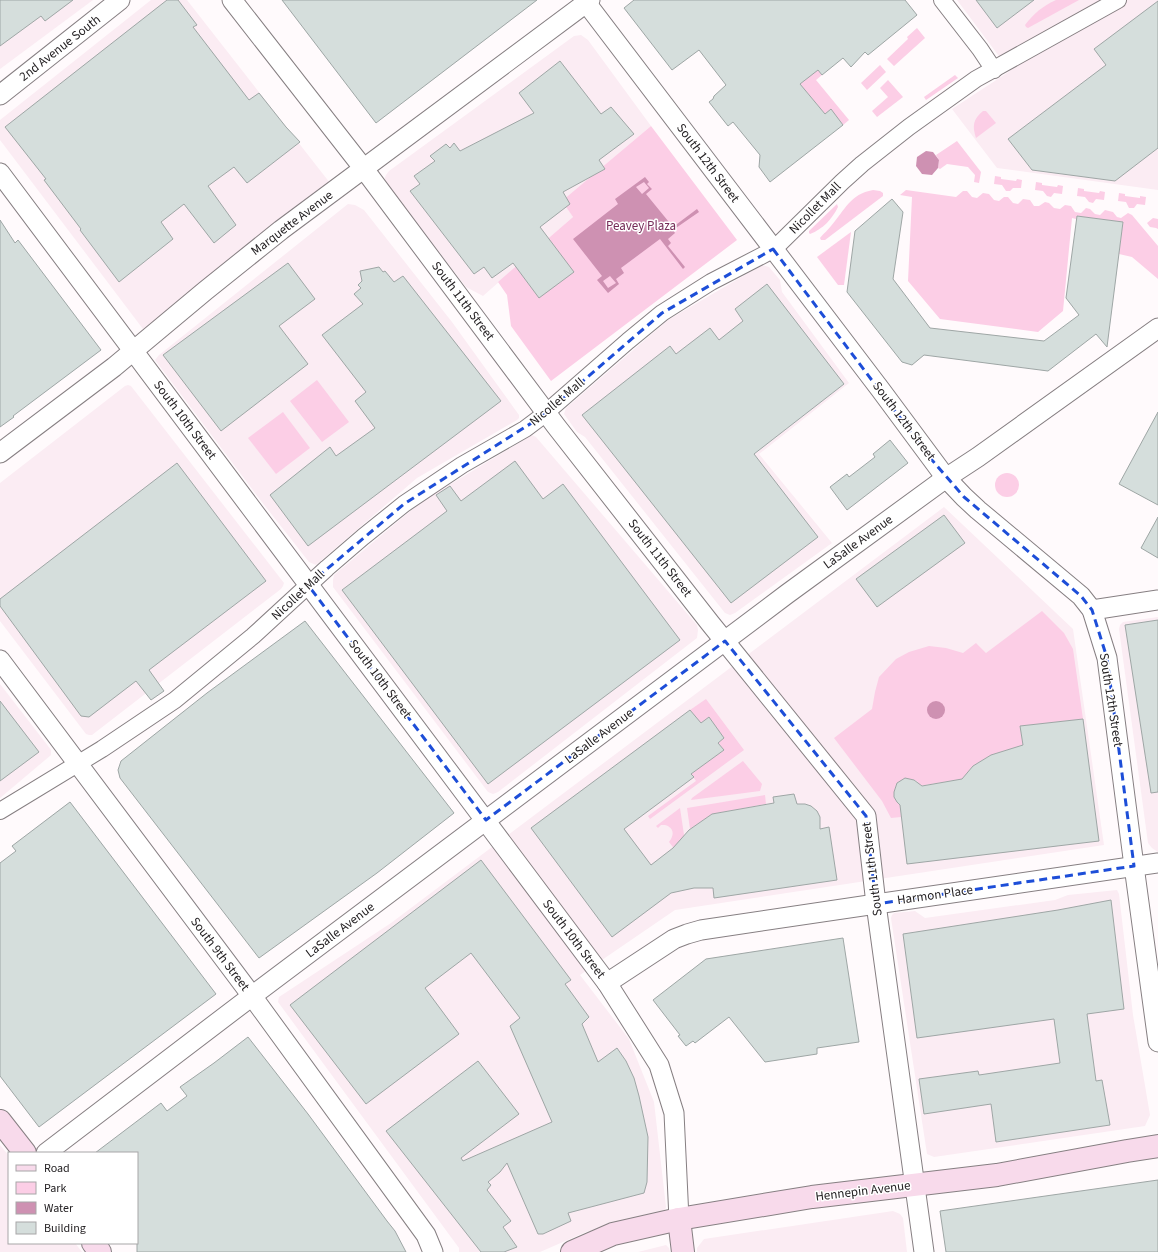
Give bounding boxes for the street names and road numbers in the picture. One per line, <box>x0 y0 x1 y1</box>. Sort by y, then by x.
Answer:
street label: 2nd Avenue South <box>16 11 104 85</box>
street label: South 12th Street <box>672 120 744 207</box>
street label: Nicollet Mall <box>785 178 845 238</box>
street label: Marquette Avenue <box>247 186 337 260</box>
street label: South 11th Street <box>427 258 499 345</box>
street label: Nicollet Mall <box>526 374 588 430</box>
street label: South 10th Street <box>149 377 221 464</box>
street label: South 12th Street <box>868 378 940 465</box>
street label: LaSalle Avenue <box>819 511 897 573</box>
street label: South 11th Street <box>624 515 697 601</box>
street label: Nicollet Mall <box>267 566 329 624</box>
street label: South 10th Street <box>344 636 416 723</box>
street label: South 12th Street <box>1095 652 1127 749</box>
street label: LaSalle Avenue <box>561 704 637 768</box>
street label: South 11th Street <box>857 820 887 917</box>
street label: Harmon Place <box>896 881 974 909</box>
street label: South 10th Street <box>538 896 610 983</box>
street label: LaSalle Avenue <box>302 898 378 962</box>
street label: South 9th Street <box>186 913 254 995</box>
street label: Hennepin Avenue <box>814 1176 912 1206</box>

